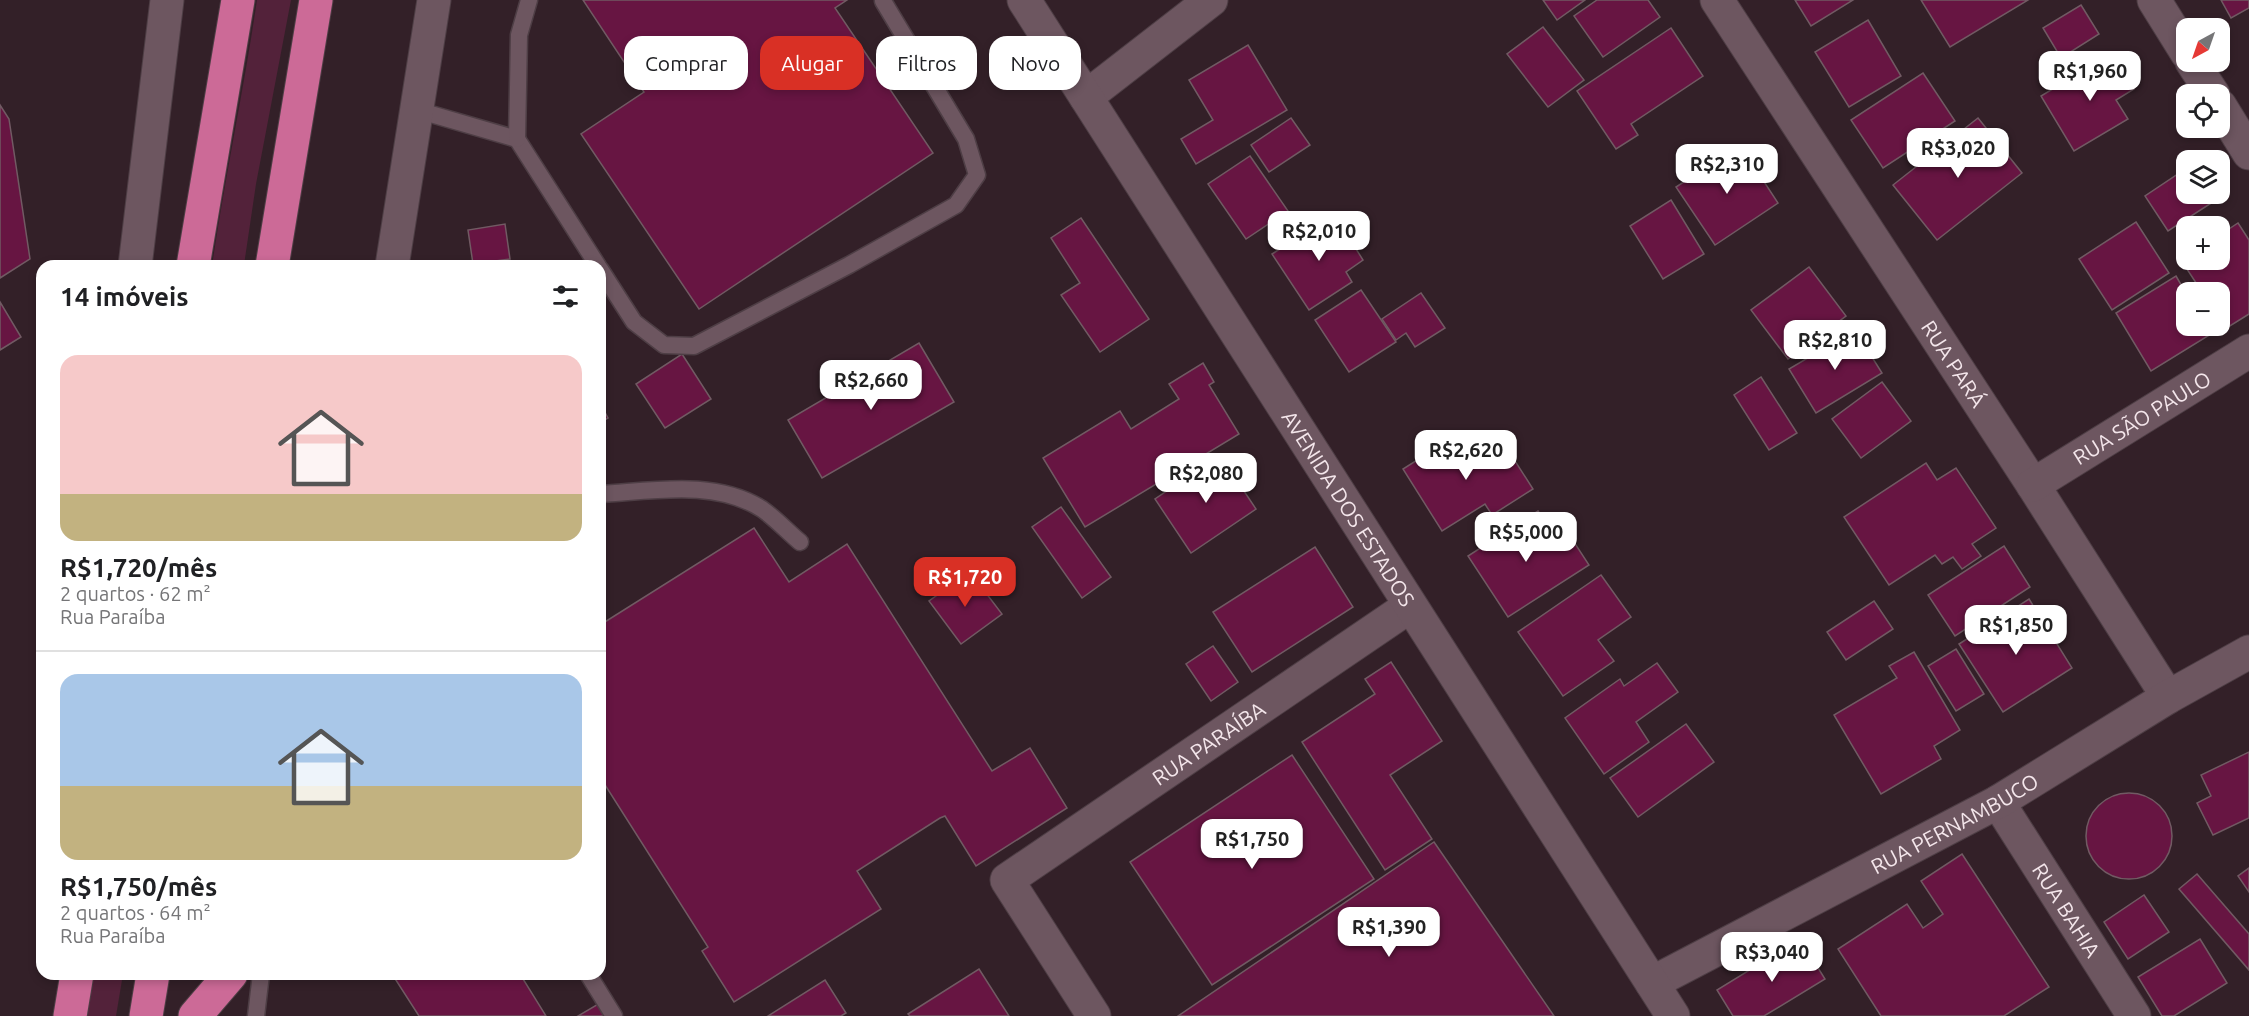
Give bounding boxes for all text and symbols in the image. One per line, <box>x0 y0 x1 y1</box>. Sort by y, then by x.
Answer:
north arrow <box>2176 18 2230 72</box>
map controls <box>2176 18 2230 336</box>
chip: Comprar <box>624 36 748 90</box>
chip: Alugar <box>760 36 864 90</box>
chip: Filtros <box>876 36 977 90</box>
chip: Novo <box>989 36 1081 90</box>
pin: R$1,960 <box>2035 51 2145 102</box>
text: R$1,960 <box>2053 59 2127 82</box>
button: locate <box>2176 84 2230 138</box>
pin: R$3,020 <box>1903 128 2013 179</box>
text: R$3,020 <box>1921 136 1995 159</box>
pin: R$2,310 <box>1672 144 1782 195</box>
button: layers <box>2176 150 2230 204</box>
text: R$2,310 <box>1690 152 1764 175</box>
pin: R$2,010 <box>1264 211 1374 262</box>
button: + <box>2176 216 2230 270</box>
text: R$2,010 <box>1282 219 1356 242</box>
icon: filters <box>549 280 582 313</box>
text: 14 imóveis <box>60 282 189 311</box>
button: − <box>2176 282 2230 336</box>
street label: RUA PARÁ <box>1917 316 1991 412</box>
pin: R$2,810 <box>1780 320 1890 371</box>
text: R$2,810 <box>1798 328 1872 351</box>
pin: R$2,660 <box>816 360 926 411</box>
street label: RUA SÃO PAULO <box>2069 366 2215 469</box>
text: R$2,660 <box>834 368 908 391</box>
icon: home <box>267 394 375 502</box>
street label: AVENIDA DOS ESTADOS <box>1277 406 1420 610</box>
pin: R$2,620 <box>1411 430 1521 481</box>
text: R$2,620 <box>1429 438 1503 461</box>
pin: R$2,080 <box>1151 453 1261 504</box>
text: R$2,080 <box>1169 461 1243 484</box>
pin: R$5,000 <box>1471 512 1581 563</box>
text: R$5,000 <box>1489 520 1563 543</box>
text: R$1,720/mês <box>60 553 217 582</box>
pin: R$1,720 <box>910 557 1020 608</box>
text: R$1,720 <box>928 565 1002 588</box>
text: 2 quartos · 62 m² <box>60 582 211 605</box>
text: Rua Paraíba <box>60 605 165 628</box>
pin: R$1,850 <box>1961 605 2071 656</box>
text: R$1,850 <box>1979 613 2053 636</box>
street label: RUA PARAÍBA <box>1148 696 1270 790</box>
icon: home <box>267 713 375 821</box>
street label: RUA PERNAMBUCO <box>1867 768 2043 878</box>
pin: R$1,750 <box>1197 819 1307 870</box>
text: R$1,750 <box>1215 827 1289 850</box>
street label: RUA BAHIA <box>2028 859 2106 962</box>
text: R$1,750/mês <box>60 872 217 901</box>
text: 2 quartos · 64 m² <box>60 901 211 924</box>
pin: R$1,390 <box>1334 907 1444 958</box>
text: R$1,390 <box>1352 915 1426 938</box>
text: Rua Paraíba <box>60 924 165 947</box>
pin: R$3,040 <box>1717 932 1827 983</box>
text: R$3,040 <box>1735 940 1809 963</box>

